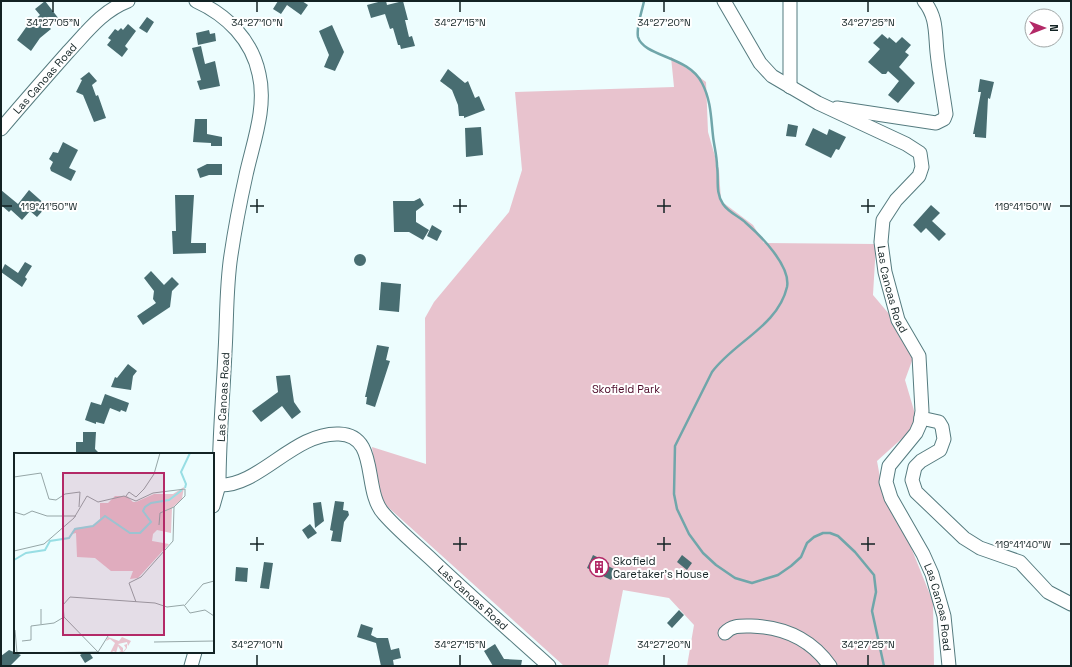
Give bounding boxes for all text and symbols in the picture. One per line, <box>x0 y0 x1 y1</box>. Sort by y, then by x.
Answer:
north arrow <box>1024 8 1064 48</box>
text: 34°27'05"N <box>26 16 80 29</box>
text: 34°27'10"N <box>231 16 283 29</box>
text: 34°27'15"N <box>434 16 486 29</box>
text: 34°27'20"N <box>637 16 691 29</box>
text: 34°27'25"N <box>841 16 895 29</box>
text: N <box>1047 24 1061 32</box>
street label: Las Canoas Road <box>10 40 80 117</box>
text: 119°41'50"W <box>21 200 77 213</box>
text: 119°41'50"W <box>995 200 1051 213</box>
street label: Las Canoas Road <box>875 245 911 335</box>
street label: Las Canoas Road <box>214 352 232 442</box>
park label: Skofield Park <box>592 382 660 396</box>
inset map <box>14 453 214 653</box>
text: 119°41'40"W <box>995 538 1051 551</box>
place label: Skofield Caretaker's House <box>613 554 709 581</box>
building icon: Skofield Caretaker's House <box>588 556 610 578</box>
street label: Las Canoas Road <box>921 561 954 652</box>
street label: Las Canoas Road <box>435 562 511 633</box>
text: 34°27'10"N <box>231 638 283 651</box>
text: 34°27'15"N <box>434 638 486 651</box>
text: 34°27'20"N <box>637 638 691 651</box>
text: 34°27'25"N <box>841 638 895 651</box>

